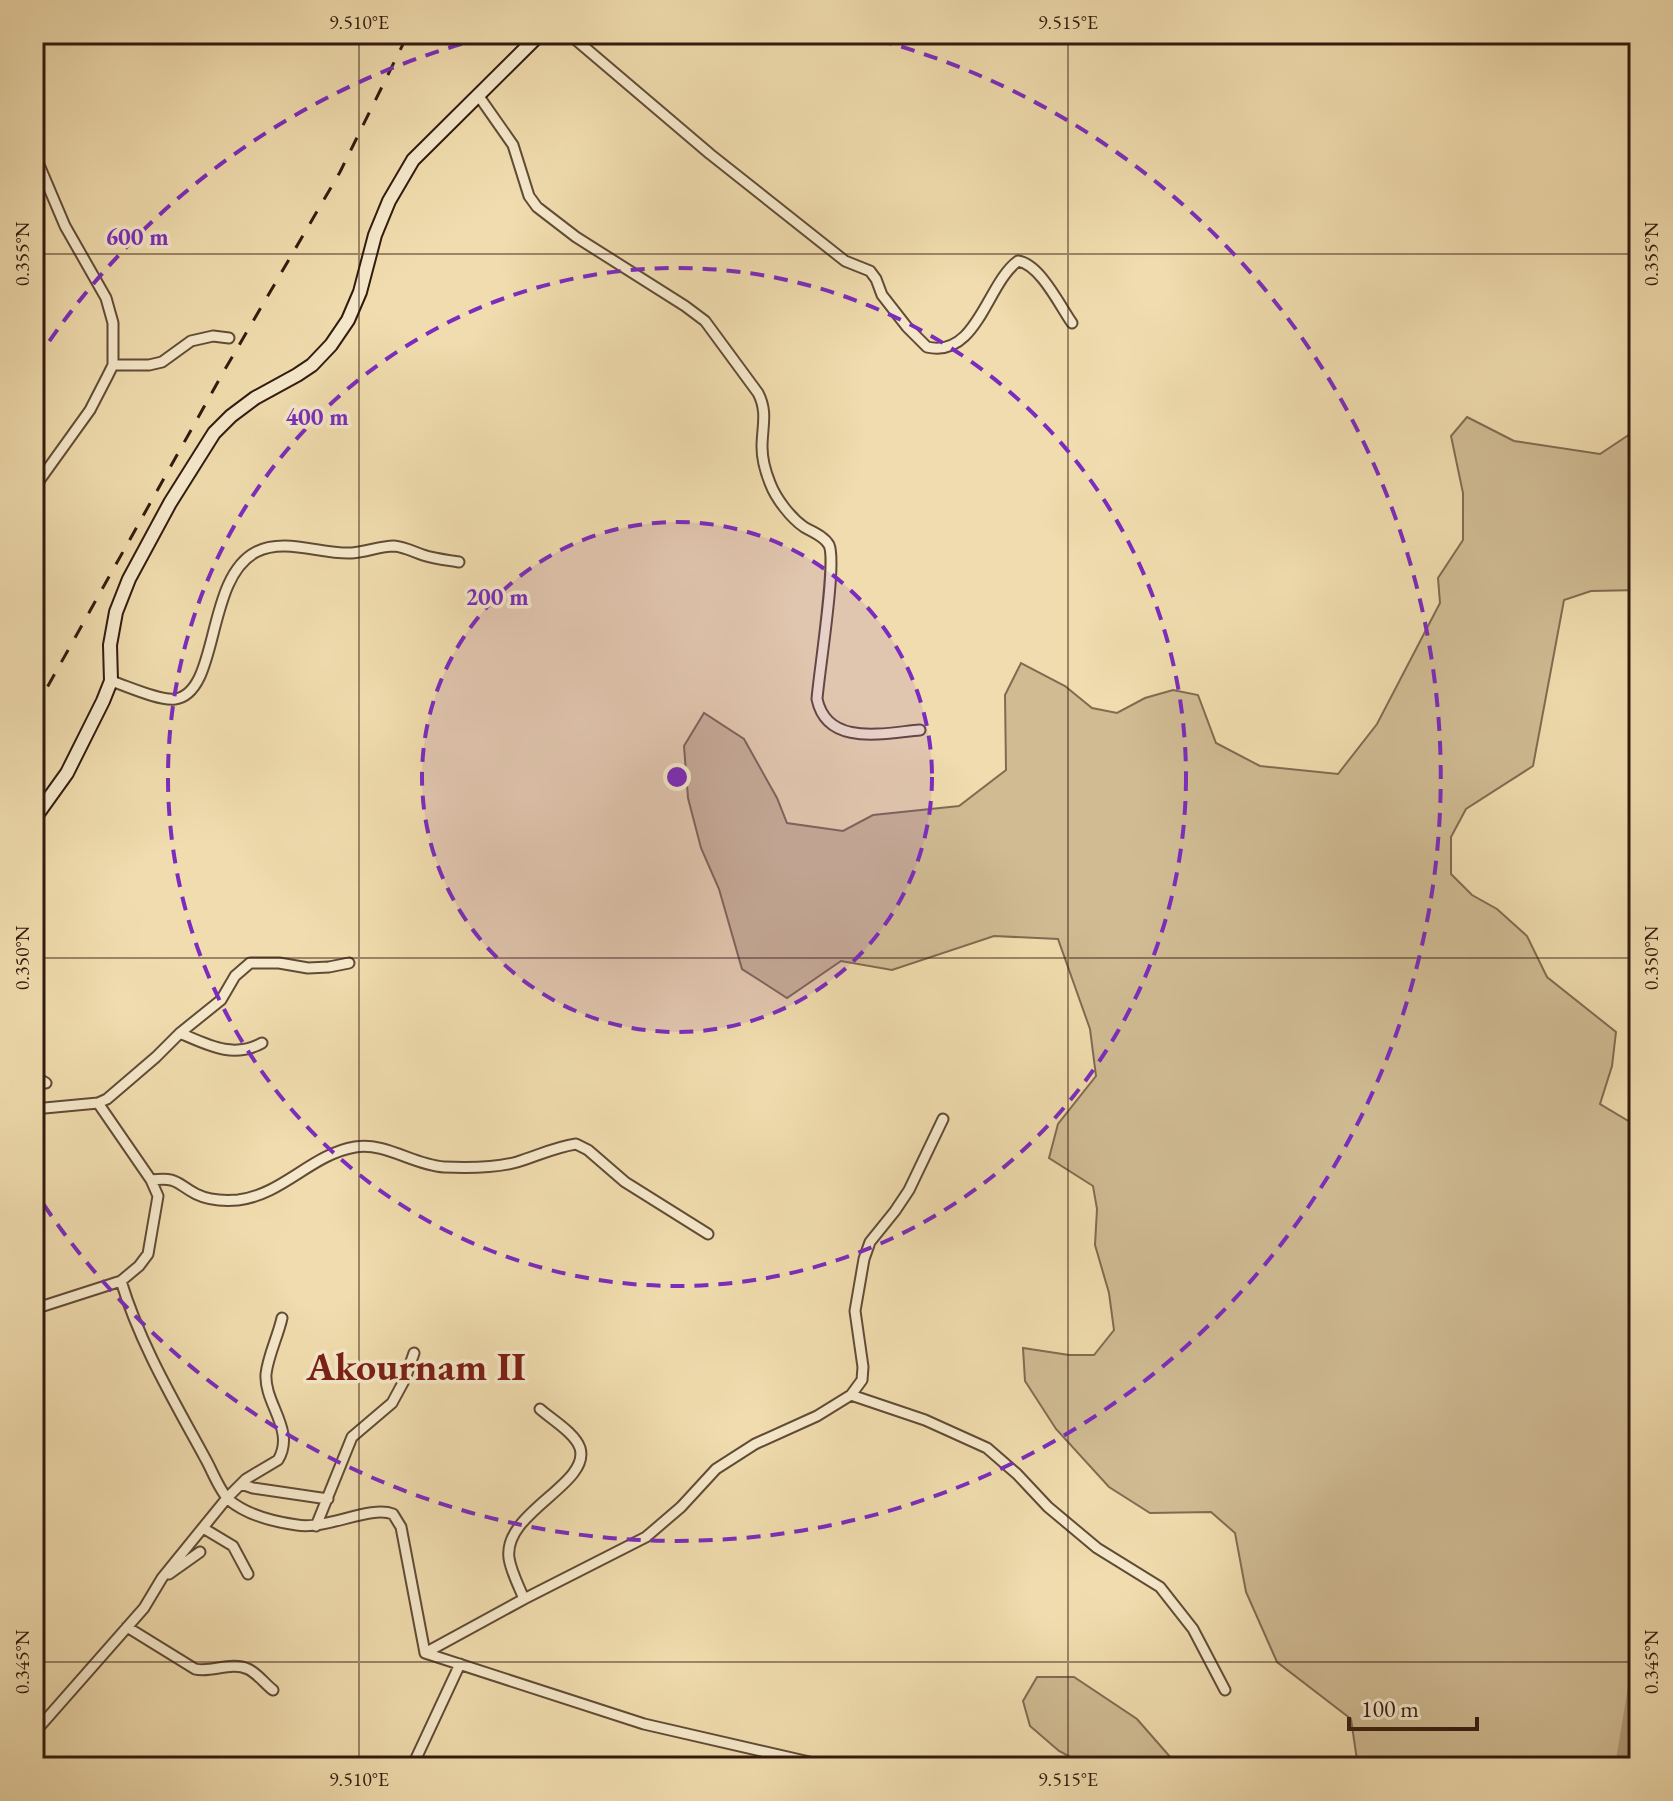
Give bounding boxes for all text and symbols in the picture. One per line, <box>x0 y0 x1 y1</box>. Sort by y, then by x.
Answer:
text: 9.510°E <box>329 9 389 35</box>
text: 9.515°E <box>1038 9 1098 35</box>
text: 600 m <box>105 221 169 252</box>
text: 0.355°N <box>9 222 35 286</box>
text: 0.355°N <box>1638 222 1664 286</box>
text: 400 m <box>285 401 349 432</box>
text: 200 m <box>465 581 529 612</box>
centre of rings <box>663 763 691 791</box>
text: 0.350°N <box>9 926 35 990</box>
text: 0.350°N <box>1638 926 1664 990</box>
district label: Akournam II <box>305 1340 526 1392</box>
text: 0.345°N <box>9 1630 35 1694</box>
text: 0.345°N <box>1638 1630 1664 1694</box>
scale bar <box>1349 1681 1477 1731</box>
text: 100 m <box>1361 1693 1419 1724</box>
text: 9.510°E <box>329 1766 389 1792</box>
text: 9.515°E <box>1038 1766 1098 1792</box>

